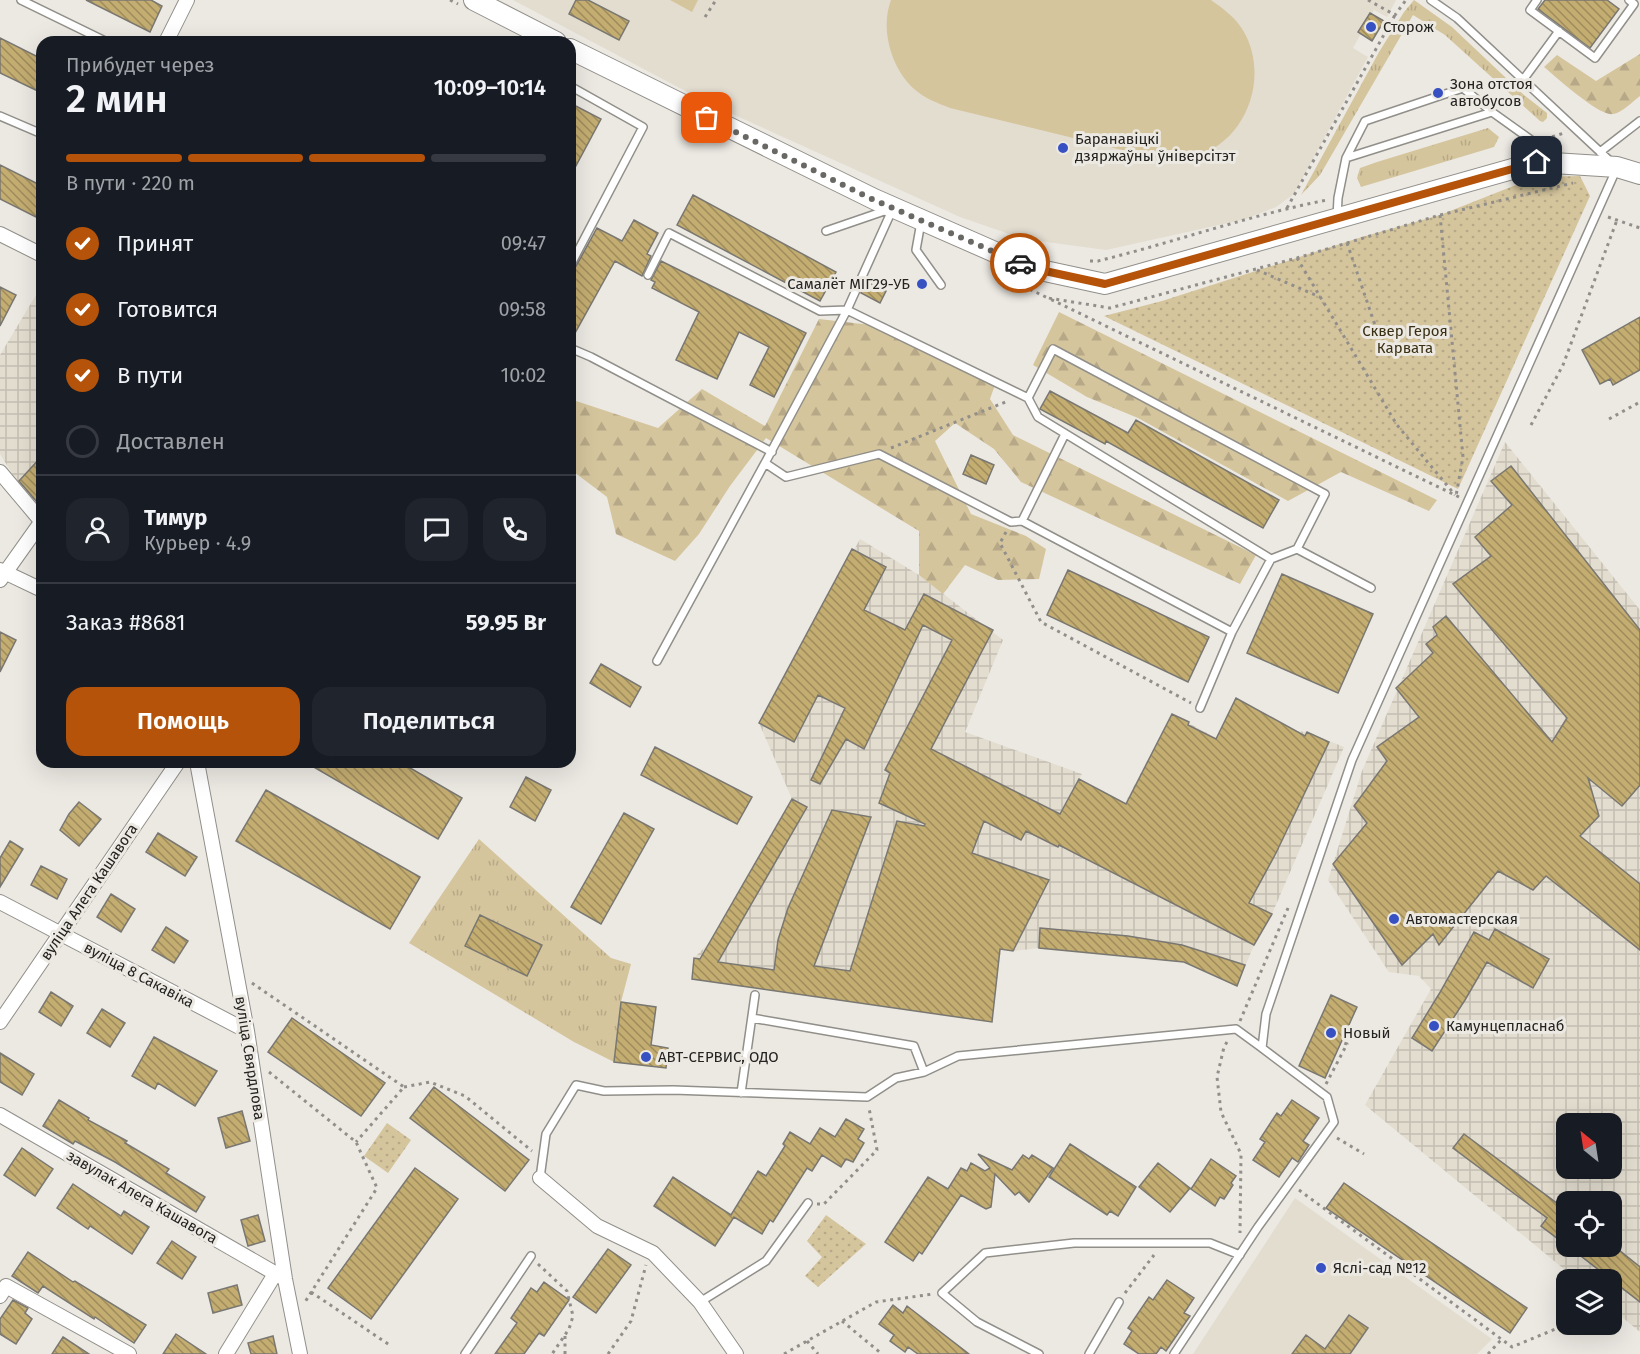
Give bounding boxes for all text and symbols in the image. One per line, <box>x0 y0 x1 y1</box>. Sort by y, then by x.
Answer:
place label: Сторож <box>1383 18 1434 36</box>
marker: Сторож <box>1364 20 1378 34</box>
text: Прибудет через <box>66 53 215 77</box>
text: 10:09–10:14 <box>434 74 546 101</box>
place label: Зона отстоя автобусов <box>1450 75 1533 110</box>
text: 2 мин <box>66 76 168 122</box>
marker: Зона отстоя автобусов <box>1431 86 1445 100</box>
pin <box>681 92 732 143</box>
icon: bag <box>690 101 723 134</box>
place label: Баранавіцкі дзяржаўны ўніверсітэт <box>1075 130 1236 165</box>
pin <box>1511 136 1562 187</box>
marker: Баранавіцкі дзяржаўны ўніверсітэт <box>1056 141 1070 155</box>
icon: home <box>1520 145 1553 178</box>
text: В пути · 220 m <box>66 171 195 195</box>
icon: check <box>66 227 99 260</box>
text: Принят <box>117 230 193 257</box>
text: 09:47 <box>501 231 546 255</box>
courier <box>990 233 1050 293</box>
icon: car <box>1004 247 1037 280</box>
place label: Самалёт МІГ29-УБ <box>787 275 910 293</box>
marker: Самалёт МІГ29-УБ <box>915 277 929 291</box>
icon: check <box>66 293 99 326</box>
text: Готовится <box>117 296 218 323</box>
text: 09:58 <box>499 297 546 321</box>
park label: Сквер Героя Карвата <box>1362 322 1448 357</box>
icon: check <box>66 359 99 392</box>
text: В пути <box>117 362 183 389</box>
text: 10:02 <box>501 363 546 387</box>
text: Доставлен <box>117 428 225 455</box>
button: person <box>66 498 129 561</box>
button: chat <box>405 498 468 561</box>
button: phone <box>483 498 546 561</box>
text: Тимур <box>144 504 207 531</box>
text: Курьер · 4.9 <box>144 531 251 555</box>
text: Заказ #8681 <box>66 609 186 636</box>
text: 59.95 Br <box>466 609 546 636</box>
button: Помощь <box>66 687 300 756</box>
button: Поделиться <box>312 687 546 756</box>
street label: вуліца Алега Кашавога <box>37 820 141 964</box>
place label: Автомастерская <box>1406 910 1518 928</box>
marker: Автомастерская <box>1387 912 1401 926</box>
street label: вуліца 8 Сакавіка <box>81 938 197 1012</box>
street label: вуліца Свярдлова <box>231 995 269 1121</box>
place label: Камунцепласнаб <box>1446 1017 1565 1035</box>
marker: Камунцепласнаб <box>1427 1019 1441 1033</box>
place label: Новый <box>1343 1024 1390 1042</box>
marker: Новый <box>1324 1026 1338 1040</box>
place label: АВТ-СЕРВИС, ОДО <box>658 1048 779 1066</box>
marker: АВТ-СЕРВИС, ОДО <box>639 1050 653 1064</box>
north arrow <box>1556 1113 1622 1179</box>
map controls <box>1556 1113 1622 1335</box>
street label: завулак Алега Кашавога <box>63 1146 221 1248</box>
button: locate <box>1556 1191 1622 1257</box>
place label: Яслі-сад №12 <box>1333 1259 1426 1277</box>
marker: Яслі-сад №12 <box>1314 1261 1328 1275</box>
button: layers <box>1556 1269 1622 1335</box>

